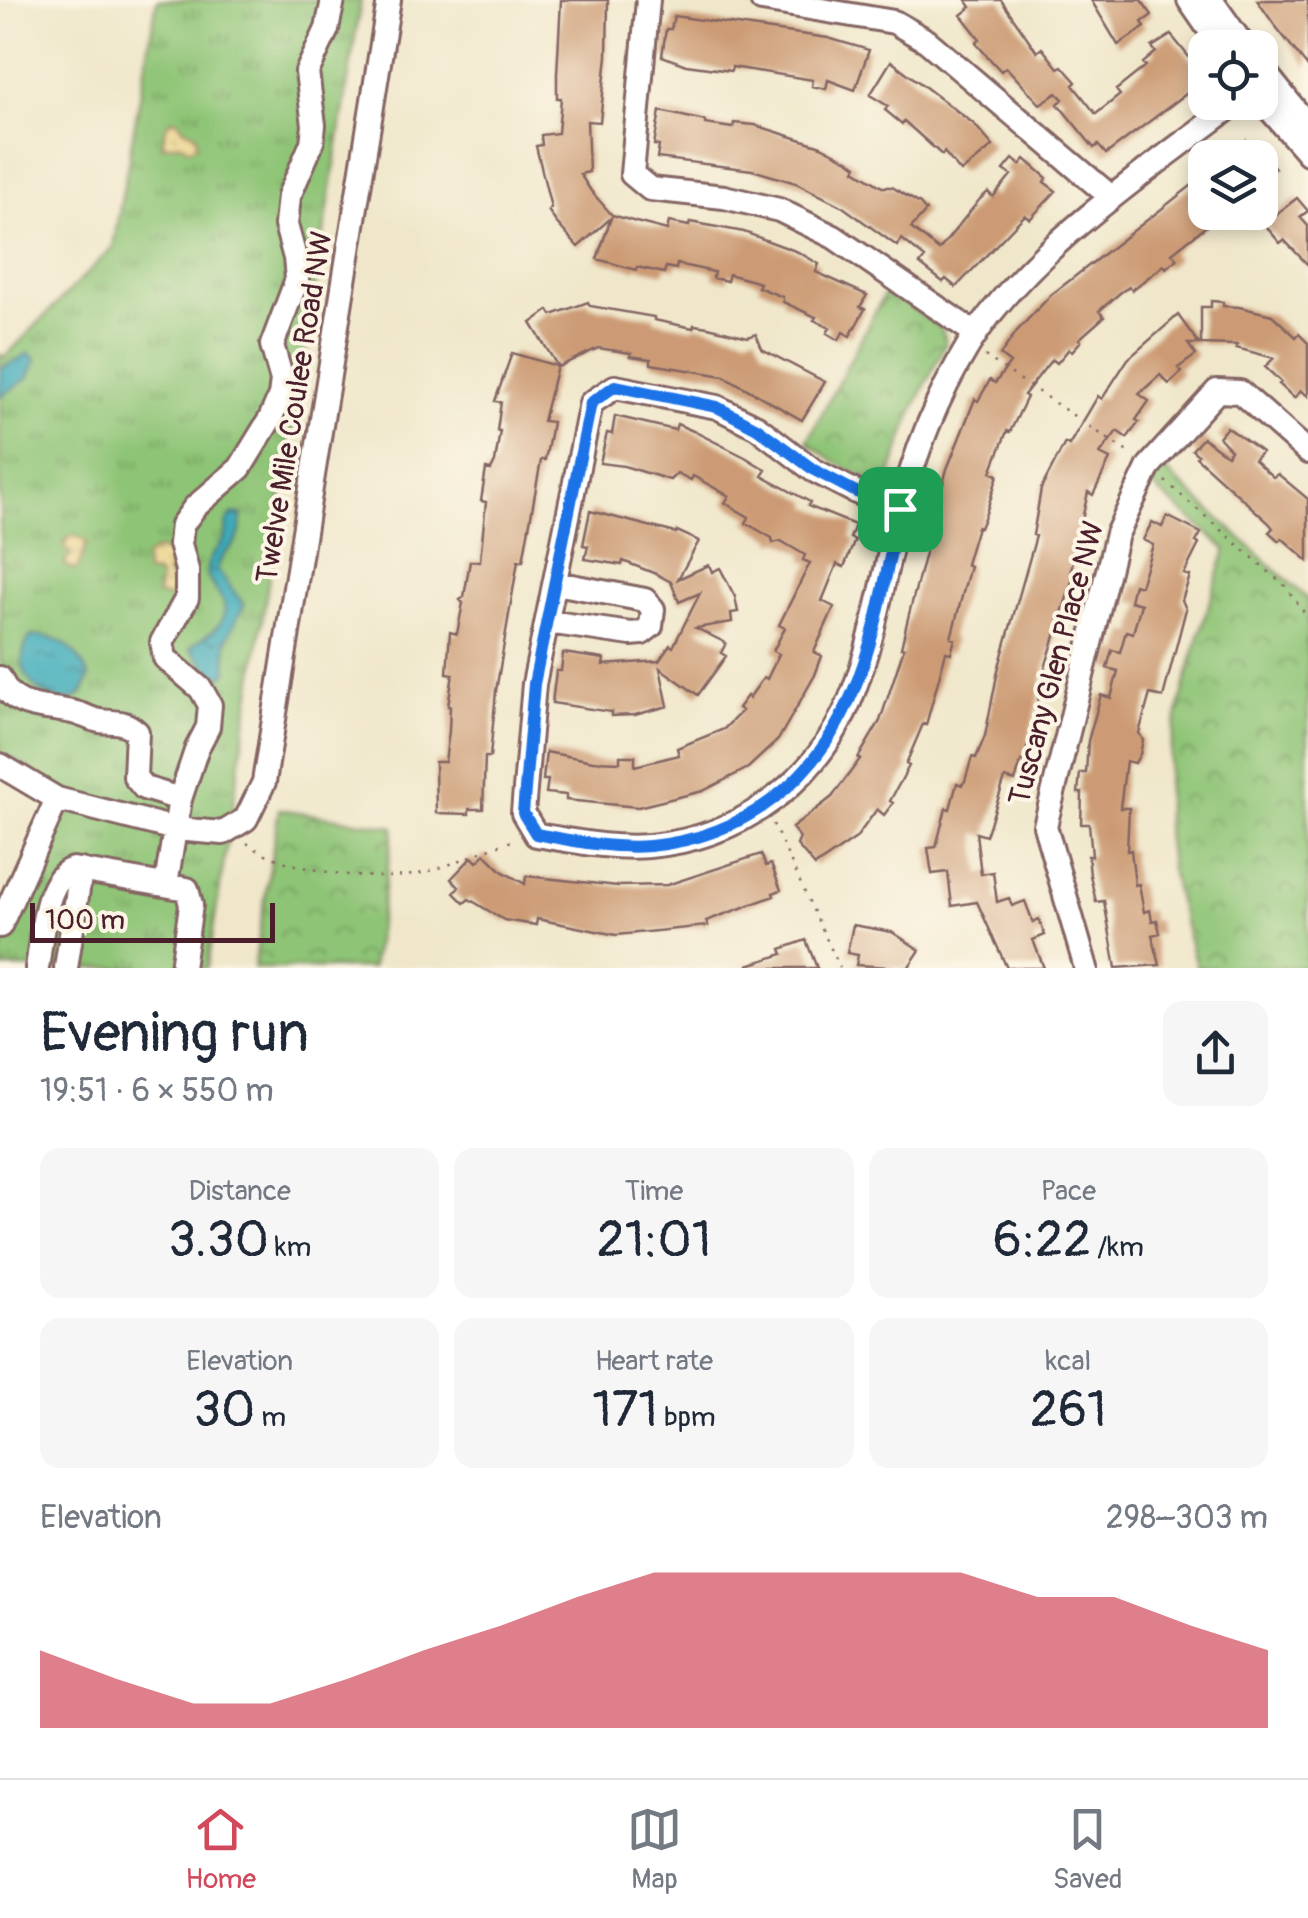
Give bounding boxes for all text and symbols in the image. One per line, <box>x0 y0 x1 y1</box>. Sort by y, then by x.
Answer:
map controls <box>1188 30 1278 230</box>
button: locate <box>1188 30 1278 120</box>
button: layers <box>1188 140 1278 230</box>
street label: Twelve Mile Coulee Road NW <box>248 229 341 586</box>
pin <box>858 467 943 552</box>
icon: arrive <box>873 482 928 537</box>
street label: Tuscany Glen Place NW <box>1001 517 1112 809</box>
scale bar <box>30 898 275 943</box>
text: 100 m <box>45 903 125 938</box>
text: Evening run <box>40 999 309 1068</box>
button: share <box>1163 1001 1268 1106</box>
text: 19:51 · 6 × 550 m <box>40 1071 274 1111</box>
text: Distance <box>188 1174 291 1209</box>
text: Time <box>625 1174 683 1209</box>
text: Pace <box>1041 1174 1096 1209</box>
text: 3.30 <box>168 1209 269 1272</box>
text: 21:01 <box>597 1209 711 1272</box>
text: 6:22 <box>993 1209 1091 1272</box>
text: km <box>269 1230 311 1265</box>
text: /km <box>1091 1230 1144 1265</box>
text: Elevation <box>186 1344 293 1379</box>
text: Heart rate <box>595 1344 713 1379</box>
text: kcal <box>1046 1344 1091 1379</box>
text: 30 <box>193 1379 255 1442</box>
text: 171 <box>592 1379 658 1442</box>
text: 261 <box>1030 1379 1107 1442</box>
text: m <box>255 1400 286 1435</box>
text: bpm <box>658 1400 716 1435</box>
text: Elevation <box>40 1498 162 1538</box>
text: 298–303 m <box>1106 1498 1268 1538</box>
tab: Home <box>185 1802 256 1897</box>
tab: Map <box>627 1802 682 1897</box>
tab: Saved <box>1053 1802 1122 1897</box>

